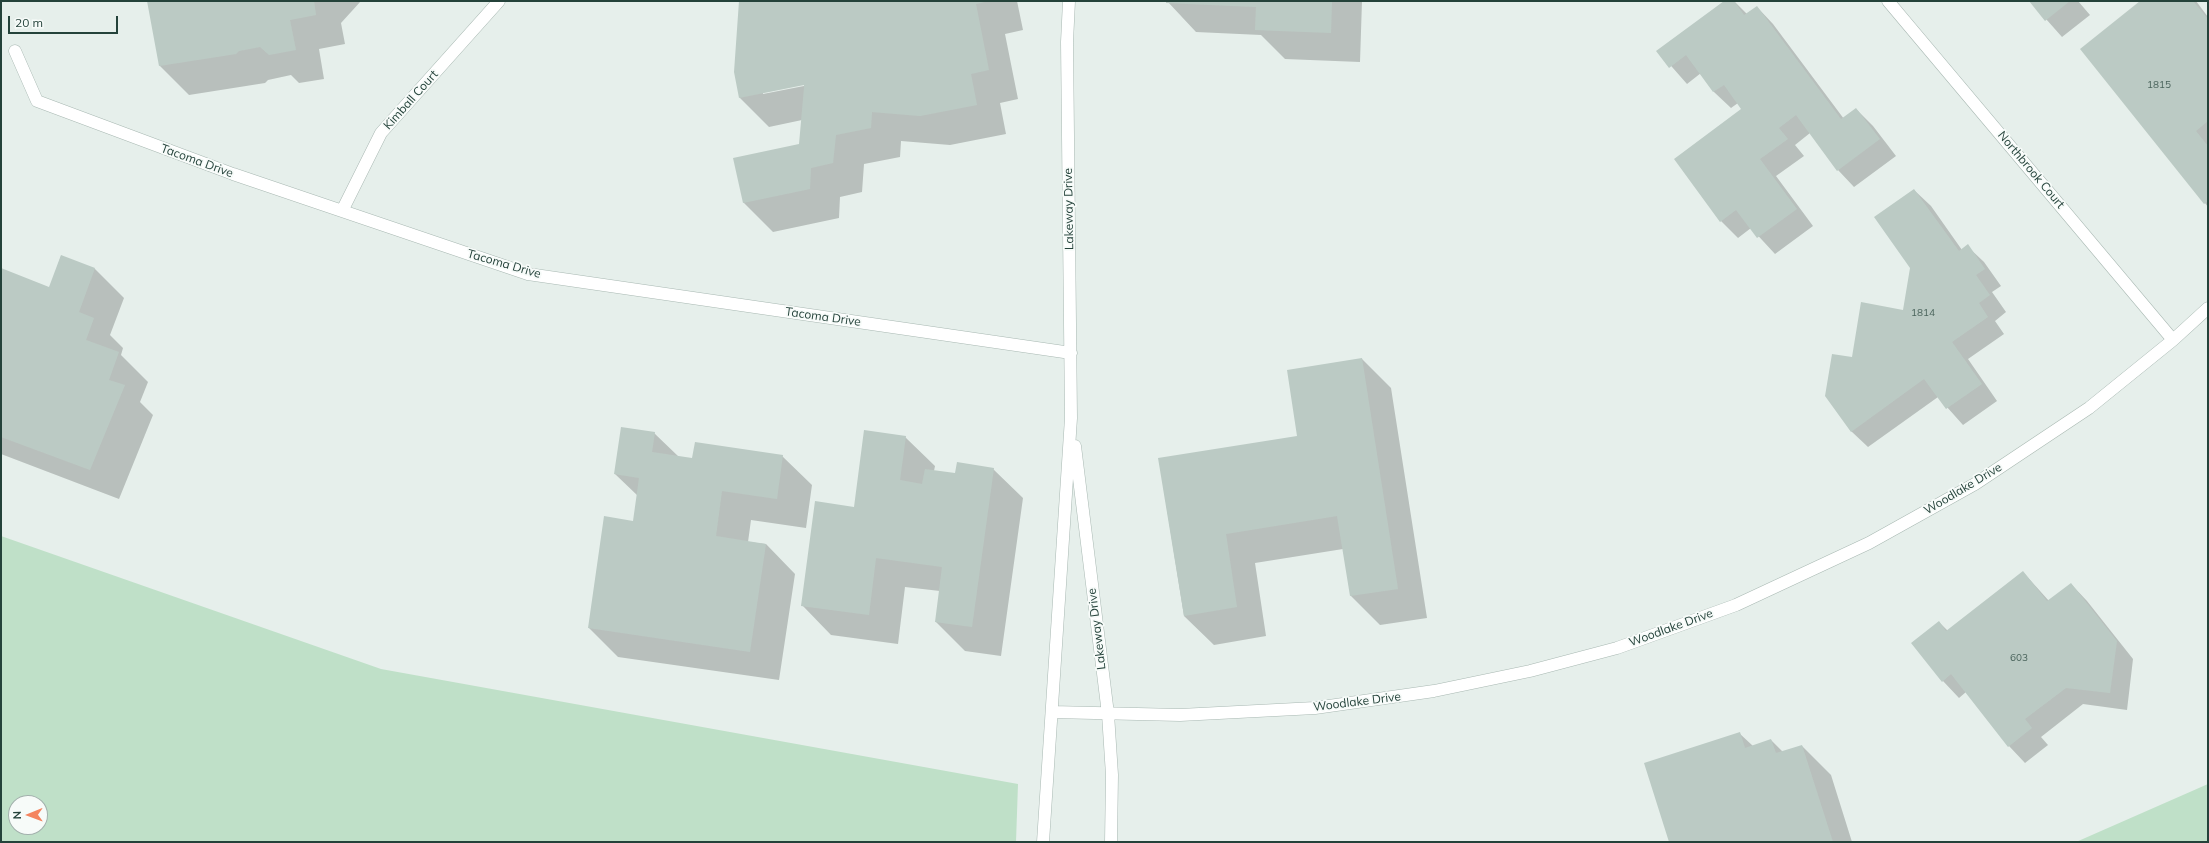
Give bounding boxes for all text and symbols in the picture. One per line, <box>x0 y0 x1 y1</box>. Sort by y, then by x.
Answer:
scale bar <box>10 8 120 34</box>
text: 20 m <box>15 15 43 30</box>
street label: Kimball Court <box>381 67 441 133</box>
house number: 1815 <box>2147 79 2171 91</box>
street label: Northbrook Court <box>1994 128 2068 212</box>
street label: Tacoma Drive <box>159 141 235 181</box>
street label: Lakeway Drive <box>1061 168 1077 250</box>
street label: Tacoma Drive <box>465 247 543 281</box>
street label: Tacoma Drive <box>784 305 862 329</box>
house number: 1814 <box>1911 307 1935 319</box>
street label: Woodlake Drive <box>1921 460 2005 518</box>
street label: Lakeway Drive <box>1085 587 1109 671</box>
street label: Woodlake Drive <box>1627 606 1715 650</box>
house number: 603 <box>2010 652 2028 664</box>
street label: Woodlake Drive <box>1312 689 1402 715</box>
north arrow <box>8 795 48 835</box>
text: N <box>10 811 24 819</box>

